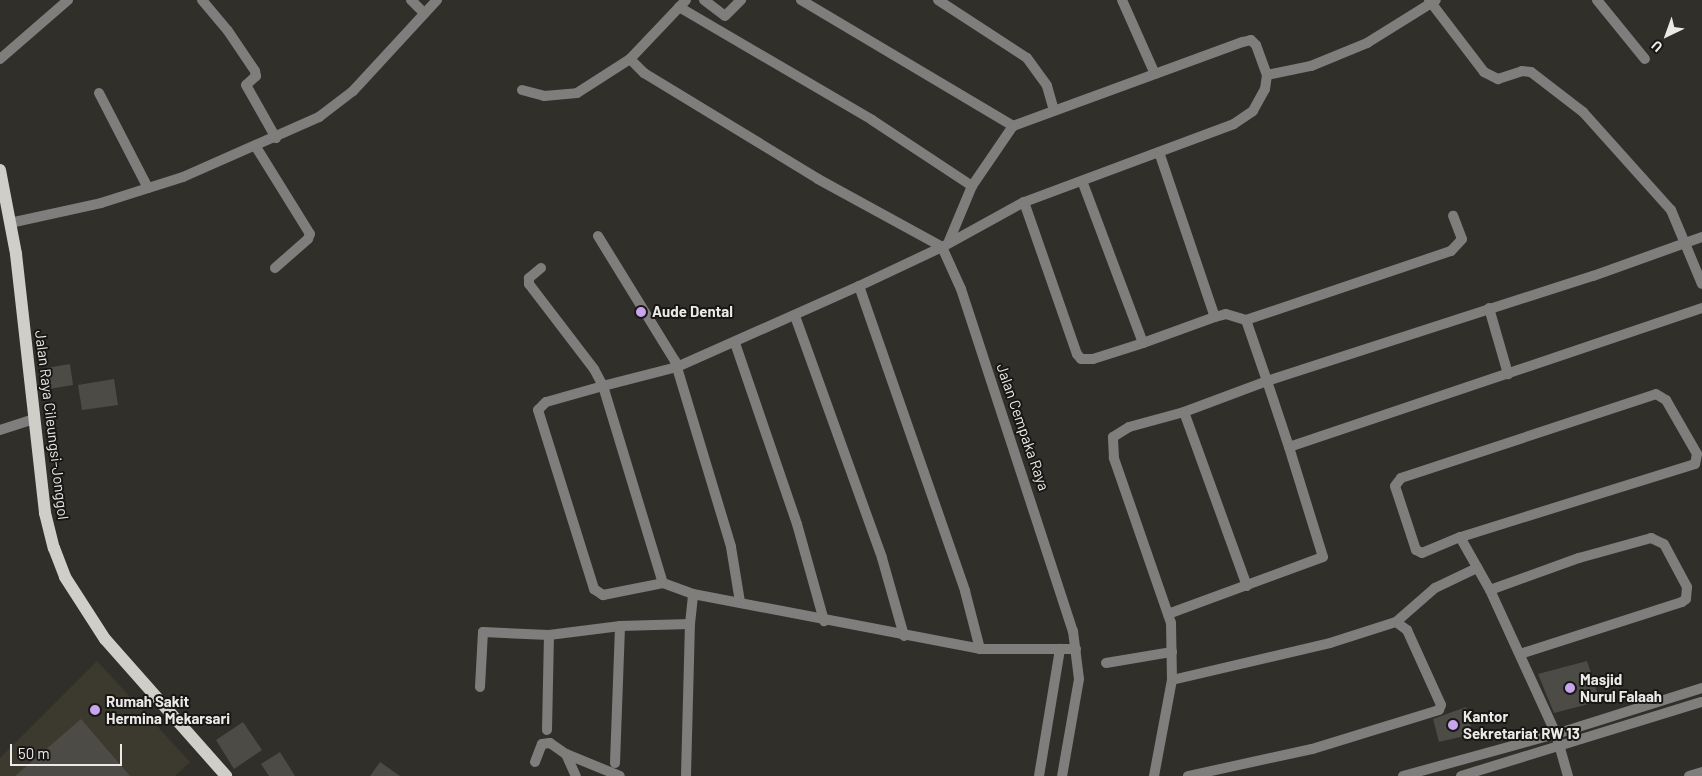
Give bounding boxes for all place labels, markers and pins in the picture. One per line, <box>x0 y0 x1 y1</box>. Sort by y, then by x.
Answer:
place label: Aude Dental <box>652 303 733 321</box>
marker: Aude Dental <box>634 305 648 319</box>
place label: Masjid Nurul Falaah <box>1580 670 1662 705</box>
marker: Masjid Nurul Falaah <box>1564 682 1576 694</box>
place label: Rumah Sakit Hermina Mekarsari <box>106 692 230 727</box>
marker: Rumah Sakit Hermina Mekarsari <box>88 703 102 717</box>
place label: Kantor Sekretariat RW 13 <box>1463 707 1580 742</box>
marker: Kantor Sekretariat RW 13 <box>1447 719 1459 731</box>

